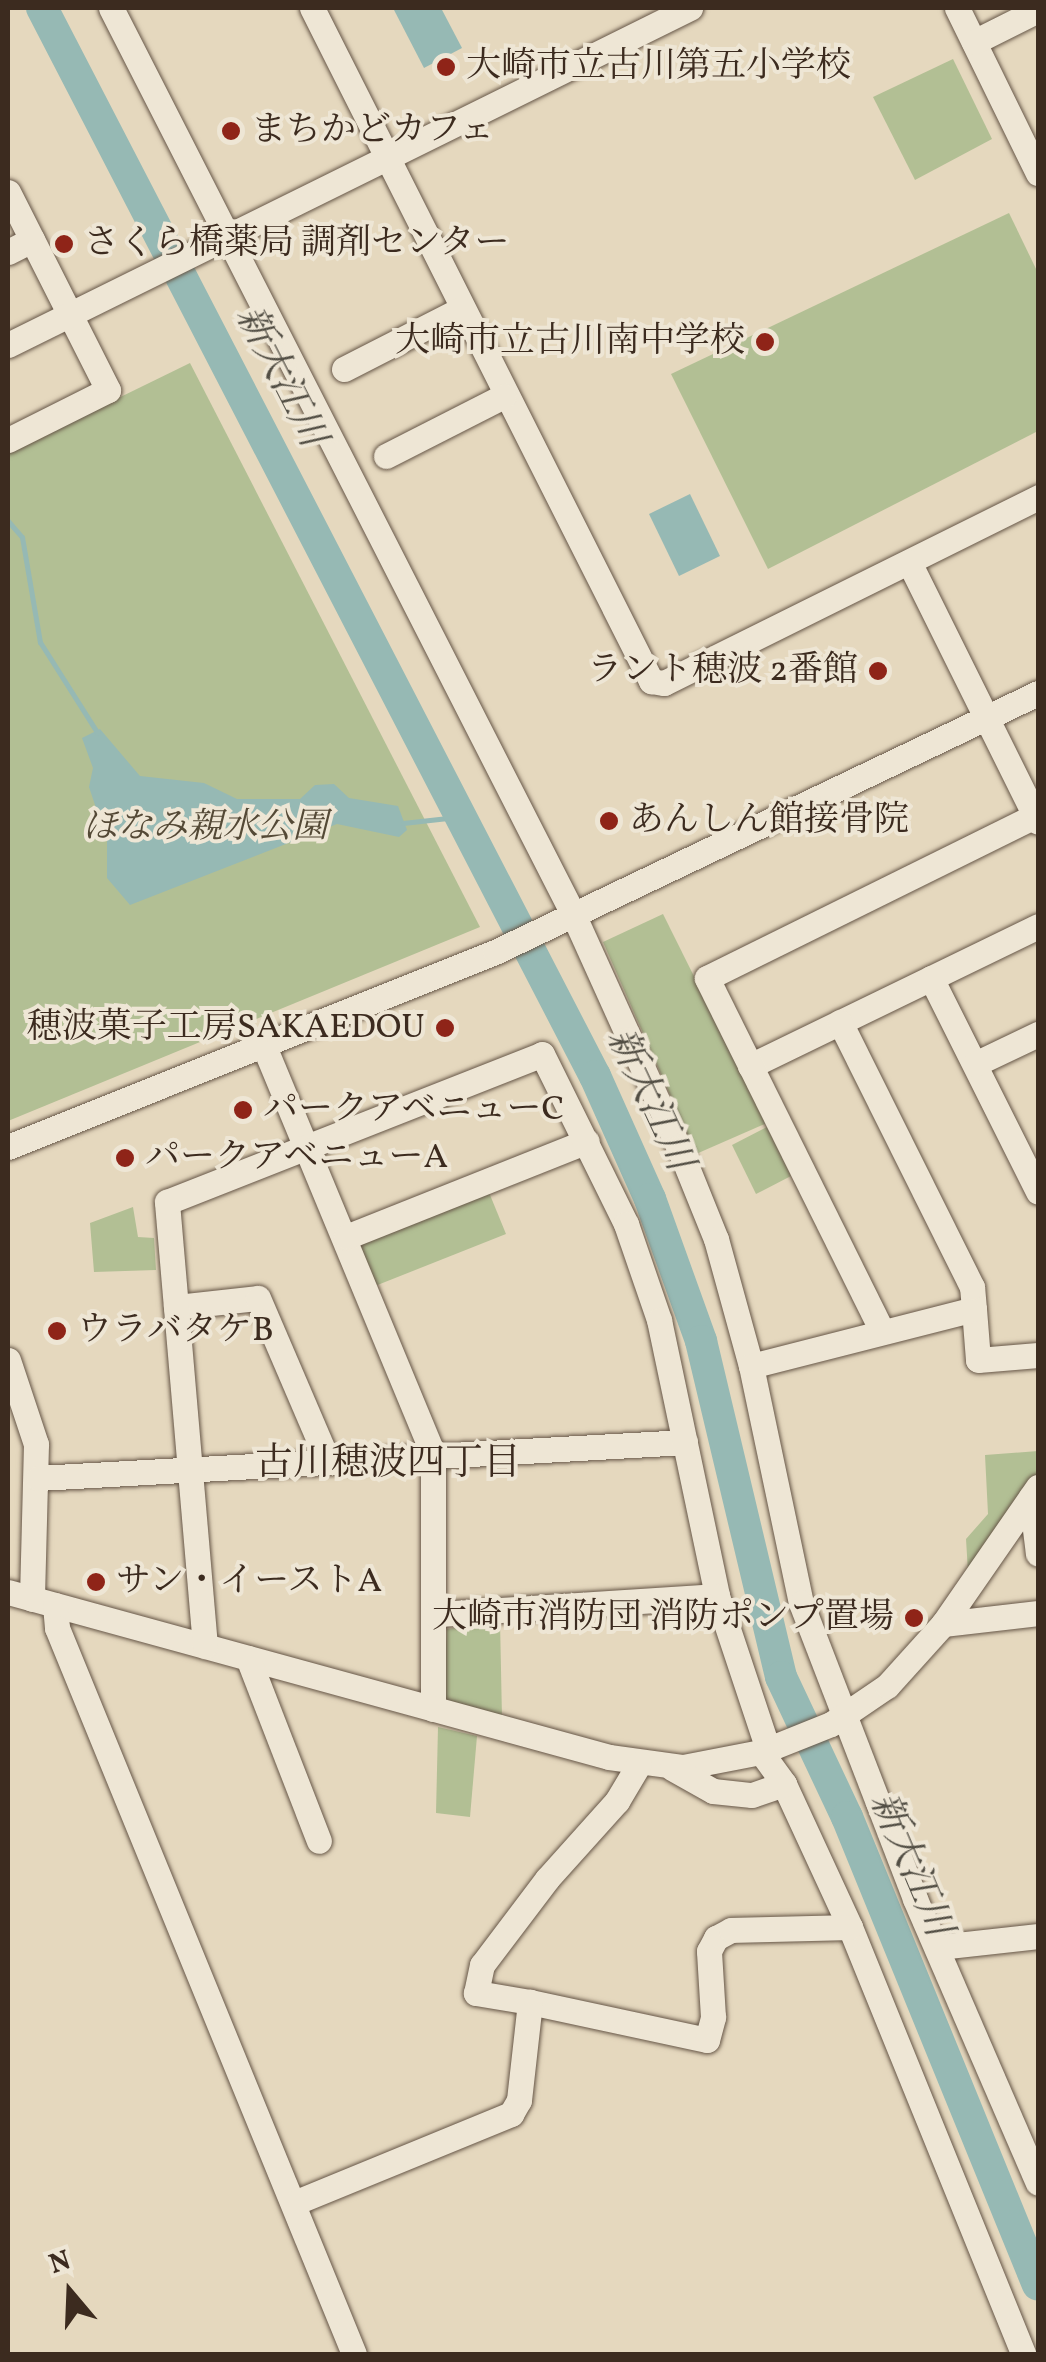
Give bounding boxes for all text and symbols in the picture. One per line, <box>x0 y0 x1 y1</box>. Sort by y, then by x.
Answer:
place label: 大崎市立古川第五小学校 <box>466 46 851 88</box>
marker: 大崎市立古川第五小学校 <box>435 56 457 78</box>
place label: まちかどカフェ <box>251 110 496 152</box>
marker: まちかどカフェ <box>220 120 242 142</box>
place label: さくら橋薬局 調剤センター <box>84 223 511 265</box>
marker: さくら橋薬局 調剤センター <box>53 233 75 255</box>
water label: 新大江川 <box>224 299 334 455</box>
place label: 大崎市立古川南中学校 <box>395 321 745 363</box>
marker: 大崎市立古川南中学校 <box>754 331 776 353</box>
place label: ラント穂波 2番館 <box>587 650 858 692</box>
marker: ラント穂波 2番館 <box>867 660 889 682</box>
place label: あんしん館接骨院 <box>629 800 909 842</box>
park label: ほなみ親水公園 <box>83 807 327 849</box>
marker: あんしん館接骨院 <box>598 810 620 832</box>
place label: 穂波菓子工房SAKAEDOU <box>27 1007 425 1049</box>
marker: 穂波菓子工房SAKAEDOU <box>434 1017 456 1039</box>
water label: 新大江川 <box>595 1021 701 1179</box>
place label: パークアベニューC <box>263 1089 566 1131</box>
marker: パークアベニューC <box>232 1099 254 1121</box>
place label: パークアベニューA <box>145 1137 450 1179</box>
marker: パークアベニューA <box>114 1147 136 1169</box>
place label: ウラバタケB <box>77 1310 274 1352</box>
marker: ウラバタケB <box>46 1320 68 1342</box>
district label: 古川穂波四丁目 <box>255 1442 521 1488</box>
place label: サン・イーストA <box>116 1561 386 1603</box>
marker: サン・イーストA <box>85 1571 107 1593</box>
place label: 大崎市消防団 消防ポンプ置場 <box>432 1597 894 1639</box>
marker: 大崎市消防団 消防ポンプ置場 <box>903 1607 925 1629</box>
water label: 新大江川 <box>858 1786 960 1944</box>
text: N <box>44 2241 76 2285</box>
north arrow <box>20 2242 120 2342</box>

